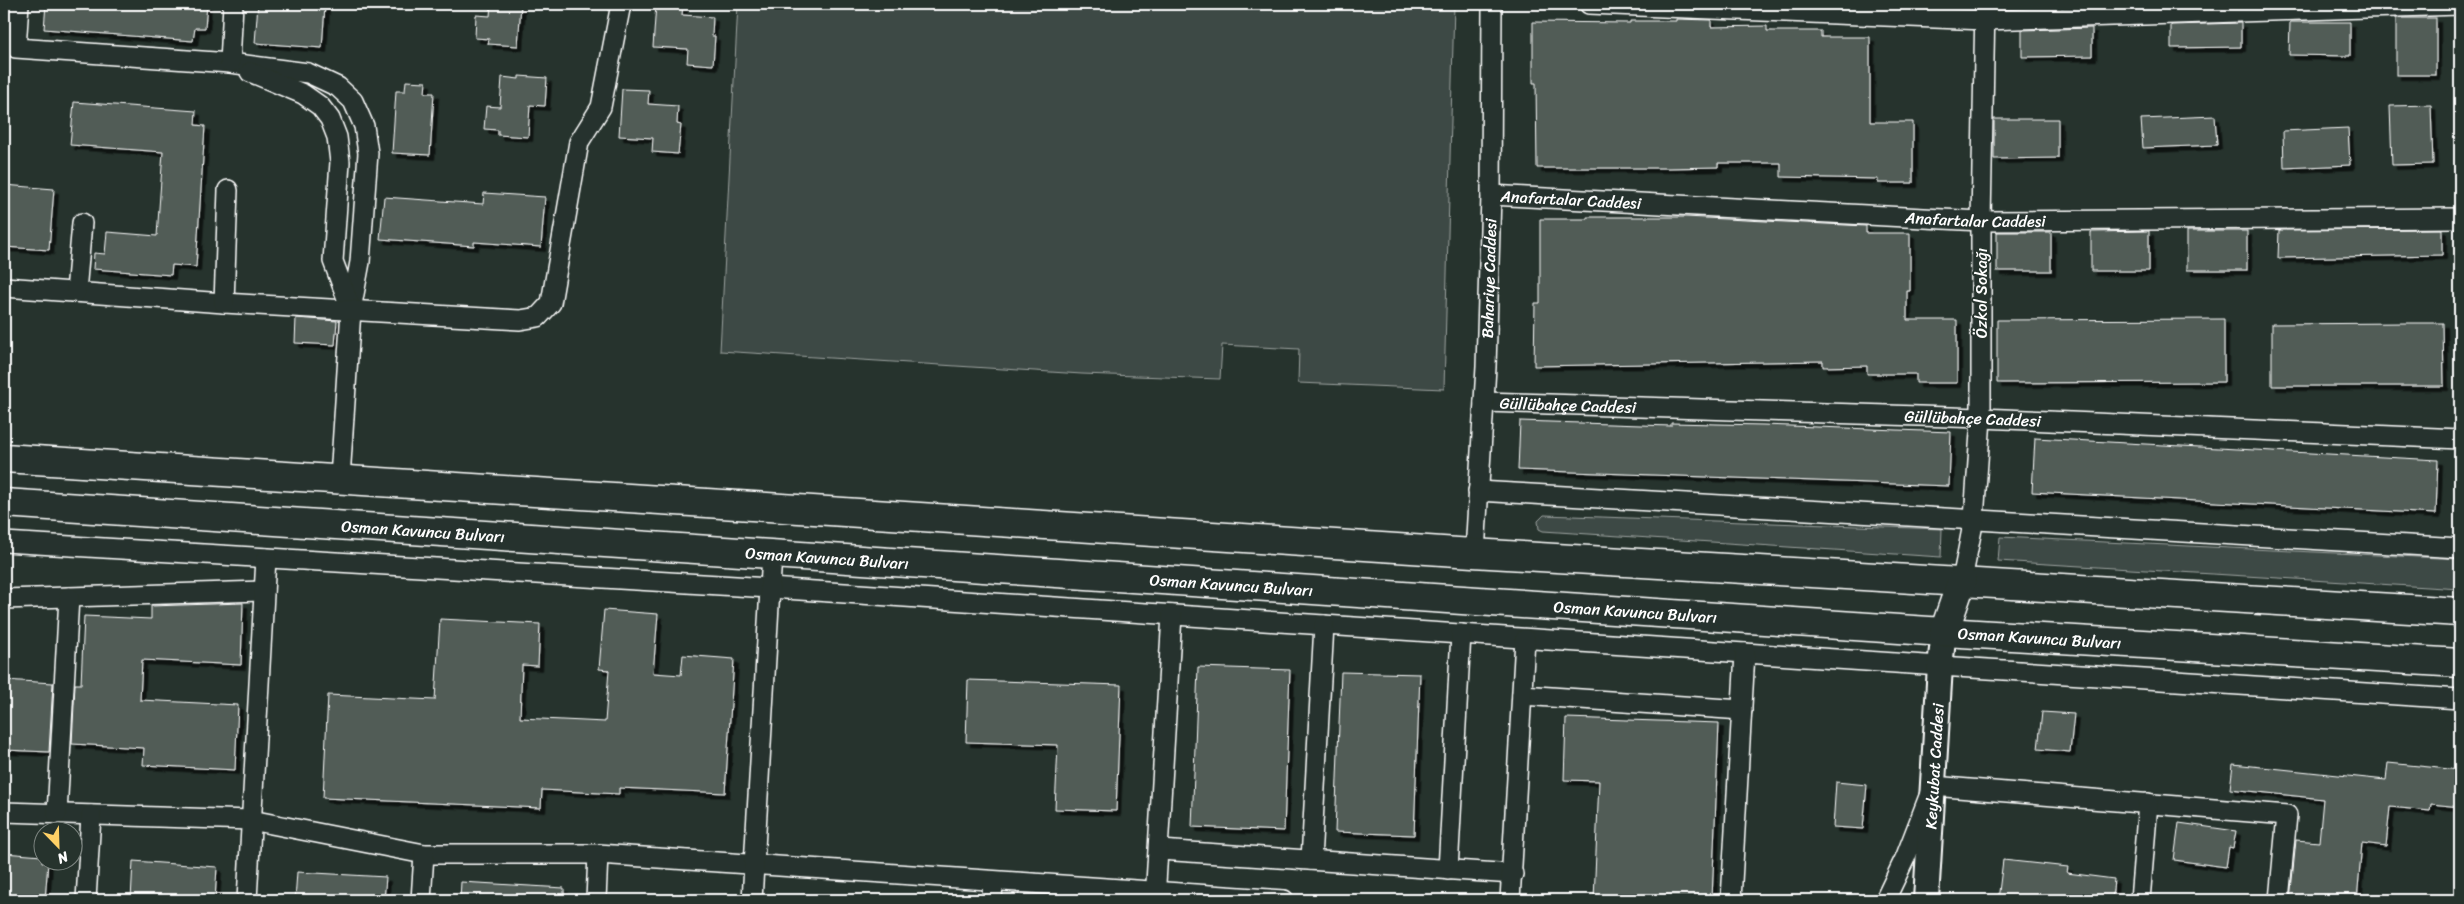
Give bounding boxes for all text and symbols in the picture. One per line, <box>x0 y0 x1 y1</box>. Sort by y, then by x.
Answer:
street label: Anafartalar Caddesi <box>1499 181 1642 218</box>
street label: Anafartalar Caddesi <box>1903 203 2046 236</box>
street label: Bahariye Caddesi <box>1473 218 1505 339</box>
street label: Özkol Sokağı <box>1967 248 1996 338</box>
street label: Güllübahçe Caddesi <box>1499 389 1637 422</box>
street label: Güllübahçe Caddesi <box>1904 402 2042 436</box>
street label: Osman Kavuncu Bulvarı <box>340 511 506 551</box>
street label: Osman Kavuncu Bulvarı <box>744 538 910 578</box>
street label: Osman Kavuncu Bulvarı <box>1149 565 1314 605</box>
street label: Osman Kavuncu Bulvarı <box>1553 592 1718 632</box>
street label: Osman Kavuncu Bulvarı <box>1957 619 2122 658</box>
street label: Keykubat Caddesi <box>1916 702 1953 830</box>
north arrow <box>32 822 82 872</box>
text: N <box>53 844 73 871</box>

